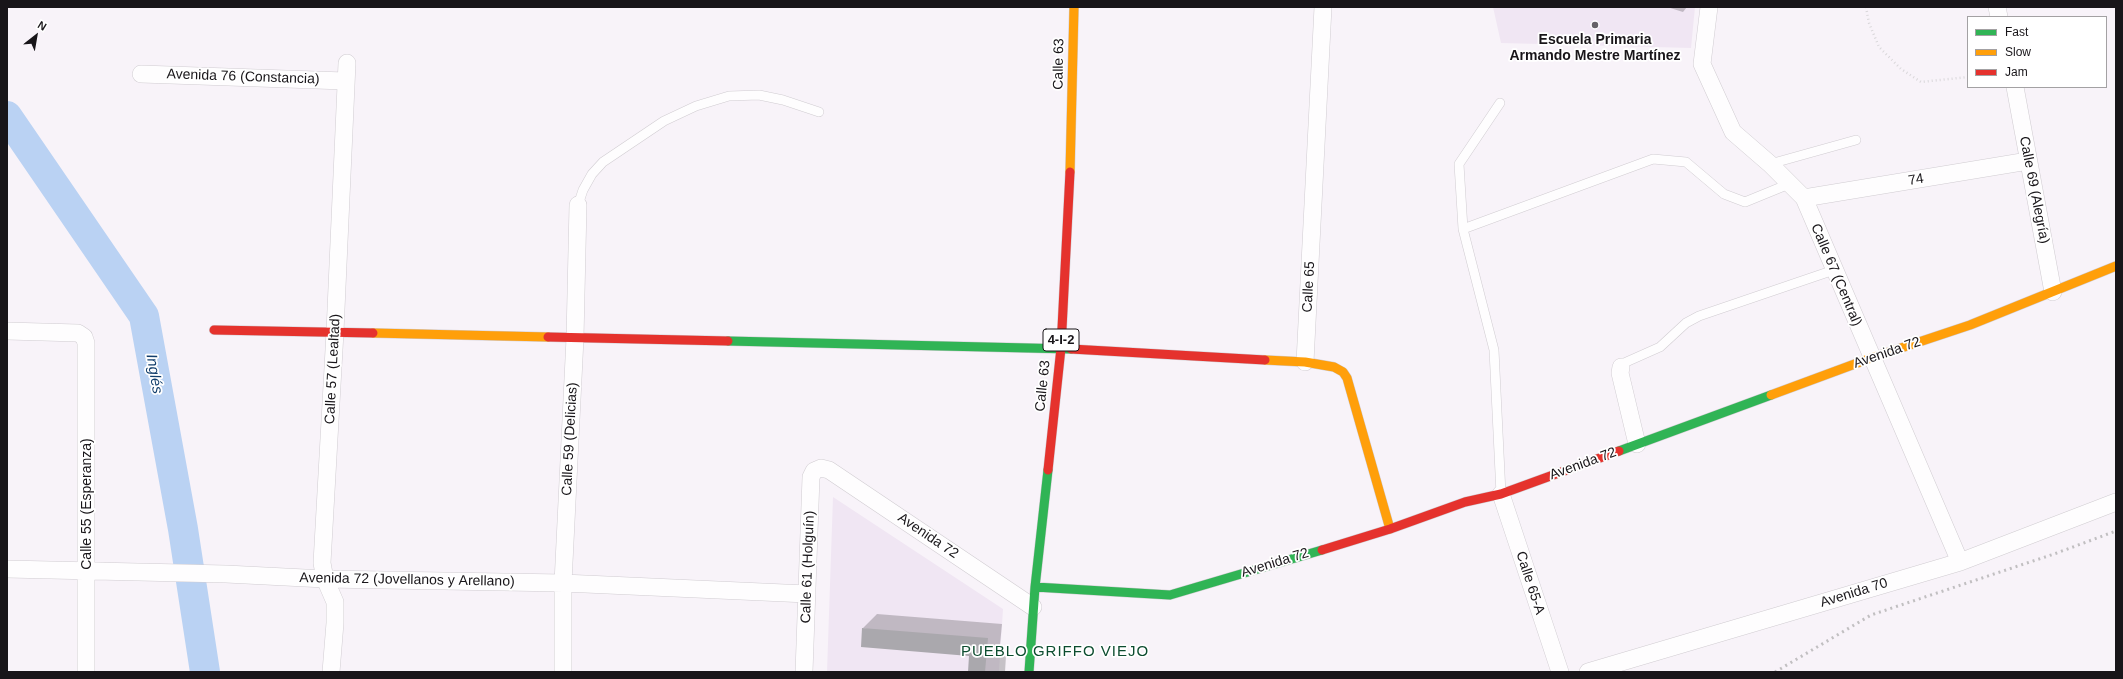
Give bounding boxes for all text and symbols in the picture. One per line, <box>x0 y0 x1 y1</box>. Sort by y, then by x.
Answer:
north arrow <box>16 16 56 56</box>
legend <box>1967 16 2107 88</box>
text: N <box>36 19 49 33</box>
marker: Escuela Primaria Armando Mestre Martínez <box>1590 20 1600 30</box>
text: Fast <box>2005 25 2028 39</box>
place label: Escuela Primaria Armando Mestre Martínez <box>1509 32 1681 64</box>
street label: Calle 63 <box>1050 38 1068 90</box>
text: Slow <box>2005 45 2031 59</box>
text: Jam <box>2005 65 2028 79</box>
street label: Avenida 76 (Constancia) <box>166 66 320 88</box>
street label: Calle 69 (Alegría) <box>2015 135 2053 245</box>
street label: 74 <box>1907 170 1925 190</box>
street label: Calle 67 (Central) <box>1807 221 1865 329</box>
street label: Calle 65 <box>1299 261 1319 313</box>
street label: Calle 57 (Lealtad) <box>322 313 344 425</box>
road number: 4-I-2 <box>1043 329 1079 351</box>
street label: Avenida 72 <box>1851 334 1923 372</box>
water label: Inglés <box>142 353 166 395</box>
street label: Calle 63 <box>1032 360 1054 412</box>
street label: Calle 59 (Delicias) <box>559 382 581 496</box>
street label: Calle 55 (Esperanza) <box>79 438 95 570</box>
street label: Avenida 72 <box>1547 444 1619 484</box>
street label: Calle 61 (Holguín) <box>798 510 818 624</box>
street label: Avenida 72 <box>894 510 962 562</box>
street label: Avenida 72 <box>1239 545 1311 581</box>
street label: Calle 65-A <box>1512 549 1548 617</box>
street label: Avenida 72 (Jovellanos y Arellano) <box>299 570 515 590</box>
street label: Avenida 70 <box>1818 575 1890 611</box>
district label: PUEBLO GRIFFO VIEJO <box>961 643 1149 661</box>

